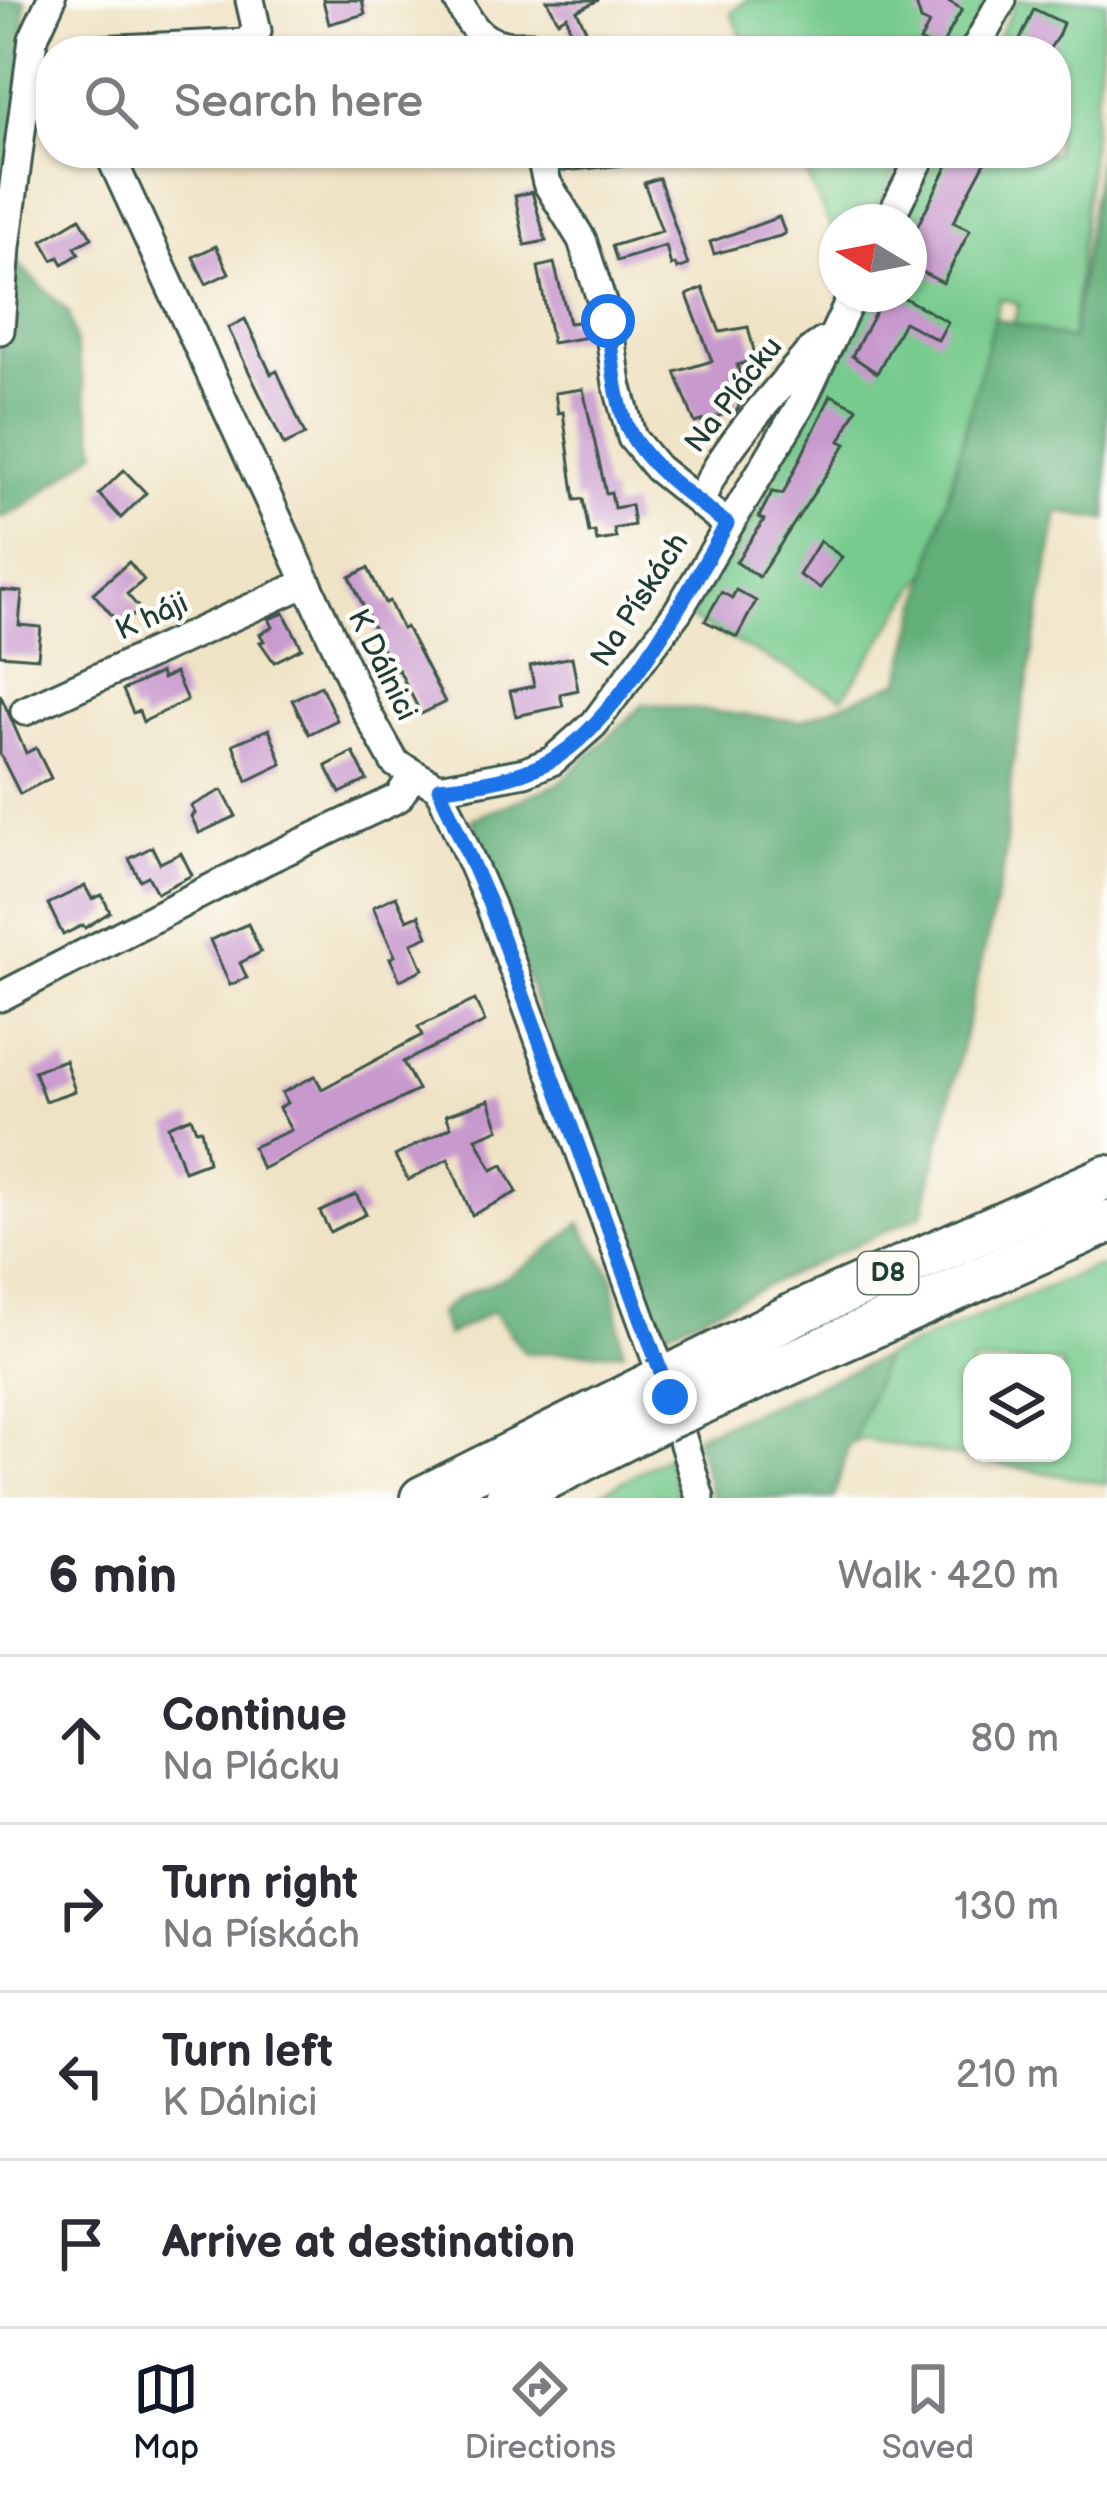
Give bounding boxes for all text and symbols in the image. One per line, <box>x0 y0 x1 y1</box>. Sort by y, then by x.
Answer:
search box <box>36 36 1071 168</box>
icon: search <box>78 69 144 135</box>
text: Search here <box>174 75 423 130</box>
north arrow <box>819 204 927 312</box>
route start <box>581 294 635 348</box>
street label: Na Plácku <box>678 330 790 460</box>
street label: Na Pískách <box>583 526 697 674</box>
street label: K háji <box>110 585 194 649</box>
street label: K Dálnici <box>340 603 424 727</box>
road number: D8 <box>858 1252 918 1294</box>
map controls <box>963 1354 1071 1462</box>
button: layers <box>963 1354 1071 1462</box>
route end <box>643 1370 697 1424</box>
text: 6 min <box>48 1546 177 1607</box>
text: Walk · 420 m <box>838 1553 1059 1600</box>
text: Continue <box>162 1689 347 1744</box>
icon: ahead <box>48 1707 114 1773</box>
text: 80 m <box>971 1716 1059 1763</box>
text: Na Plácku <box>162 1744 340 1791</box>
text: Turn right <box>162 1857 358 1912</box>
icon: right <box>48 1875 114 1941</box>
text: 130 m <box>954 1884 1059 1931</box>
text: Na Pískách <box>162 1912 360 1959</box>
text: Turn left <box>162 2025 333 2080</box>
icon: left <box>48 2043 114 2109</box>
text: 210 m <box>956 2052 1059 2099</box>
text: K Dálnici <box>162 2080 317 2127</box>
icon: arrive <box>48 2211 114 2277</box>
text: Arrive at destination <box>162 2216 575 2271</box>
tab: Map <box>133 2356 199 2468</box>
tab: Directions <box>464 2356 616 2468</box>
tab: Saved <box>882 2356 974 2468</box>

